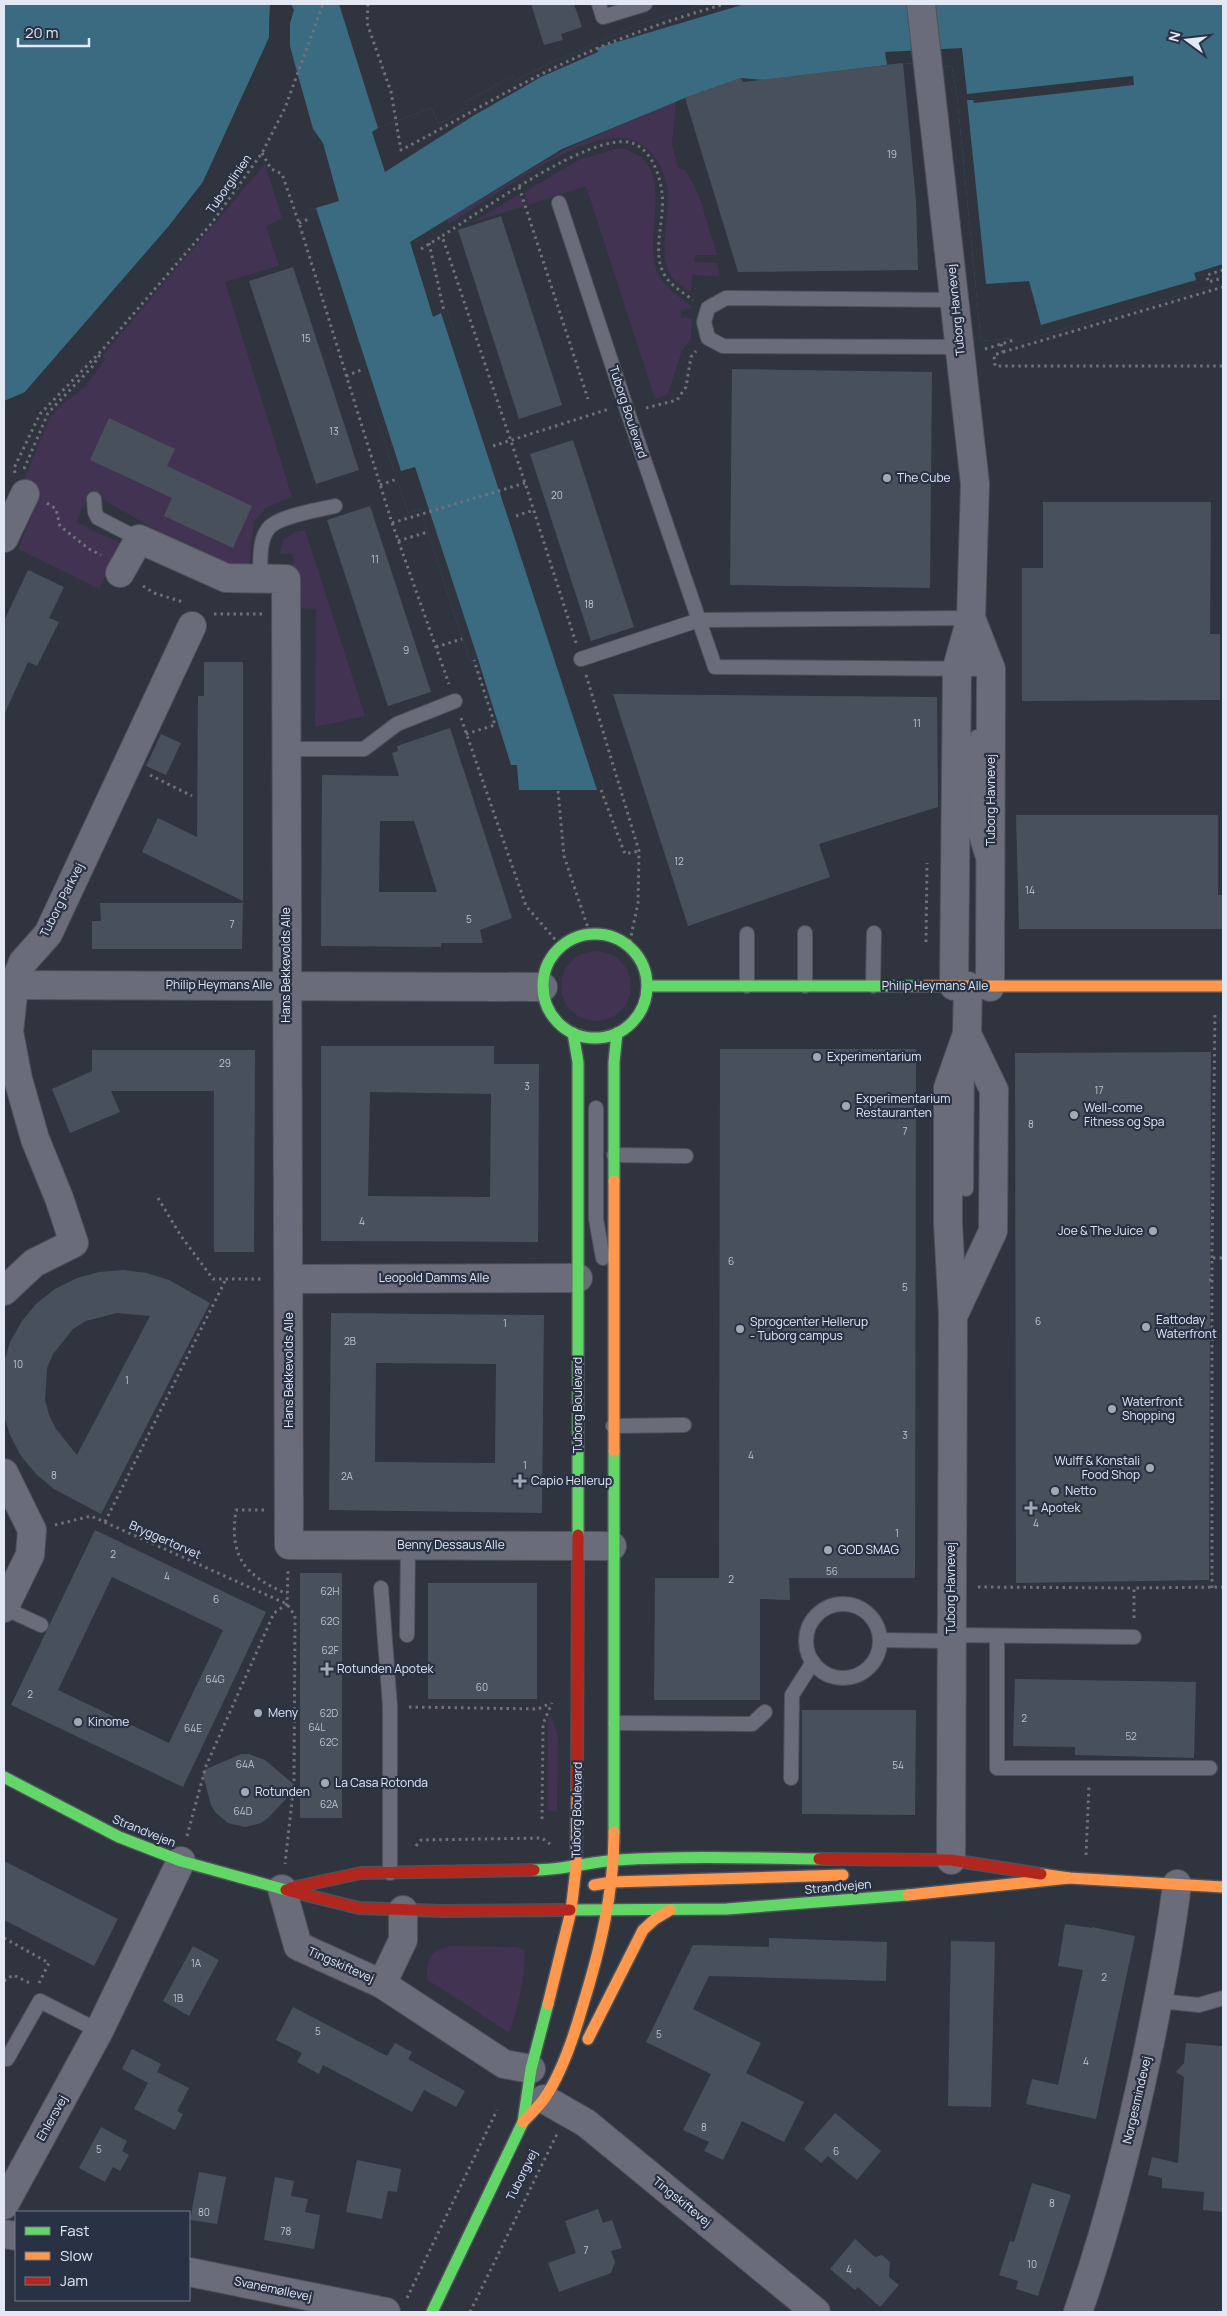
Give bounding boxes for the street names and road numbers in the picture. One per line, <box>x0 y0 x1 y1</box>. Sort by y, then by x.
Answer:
street label: Tuborglinien <box>202 151 255 217</box>
street label: Tuborg Havnevej <box>942 263 969 357</box>
street label: Tuborg Boulevard <box>606 363 651 460</box>
street label: Tuborg Havnevej <box>982 754 999 846</box>
street label: Tuborg Parkvej <box>36 860 88 940</box>
street label: Hans Bekkevolds Alle <box>277 907 294 1023</box>
street label: Philip Heymans Alle <box>166 976 272 993</box>
street label: Philip Heymans Alle <box>882 977 988 994</box>
street label: Leopold Damms Alle <box>379 1269 489 1286</box>
street label: Hans Bekkevolds Alle <box>280 1312 297 1428</box>
street label: Tuborg Boulevard <box>569 1357 586 1453</box>
street label: Bryggertorvet <box>127 1516 204 1563</box>
street label: Benny Dessaus Alle <box>397 1536 505 1553</box>
street label: Tuborg Havnevej <box>942 1542 959 1634</box>
street label: Tuborg Boulevard <box>567 1762 586 1858</box>
street label: Strandvejen <box>110 1810 178 1851</box>
street label: Strandvejen <box>804 1875 872 1898</box>
street label: Tingskiftevej <box>305 1942 377 1987</box>
street label: Norgesmindevej <box>1118 2054 1155 2145</box>
street label: Ehlersvej <box>32 2092 71 2144</box>
street label: Tuborgvej <box>502 2146 541 2203</box>
street label: Tingskiftevej <box>649 2173 715 2230</box>
street label: Svanemøllevej <box>233 2272 314 2305</box>

